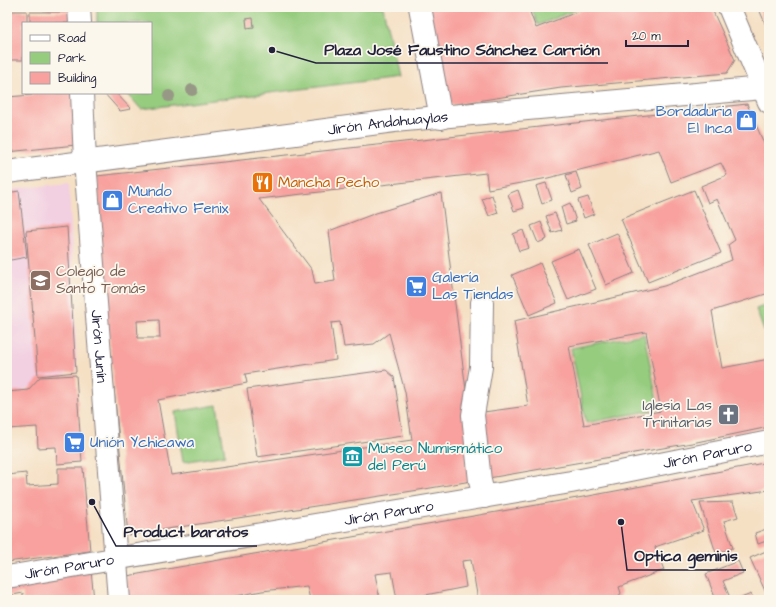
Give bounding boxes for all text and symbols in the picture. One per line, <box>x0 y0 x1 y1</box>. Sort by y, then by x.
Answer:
legend <box>22 22 152 94</box>
scale bar <box>626 22 688 48</box>
text: 20 m <box>632 28 661 45</box>
text: Road <box>58 30 86 47</box>
callout: Plaza José Faustino Sánchez Carrión <box>316 35 608 63</box>
text: Plaza José Faustino Sánchez Carrión <box>324 39 600 61</box>
text: Park <box>58 50 86 67</box>
text: Building <box>58 70 96 88</box>
place label: Bordaduria El Inca <box>656 101 732 139</box>
street label: Jirón Andahuaylas <box>326 106 450 140</box>
shop icon: Bordaduria El Inca <box>734 107 760 133</box>
restaurant icon: Mancha Pecho <box>250 169 276 195</box>
place label: Mancha Pecho <box>278 172 380 193</box>
place label: Mundo Creativo Fenix <box>128 181 229 219</box>
shop icon: Mundo Creativo Fenix <box>100 187 126 213</box>
place label: Colegio de Santo Tomás <box>56 261 146 299</box>
school or university icon: Colegio de Santo Tomás <box>27 267 53 293</box>
place label: Galería Las Tiendas <box>432 267 514 305</box>
supermarket icon: Galería Las Tiendas <box>403 273 429 299</box>
street label: Jirón Junín <box>86 309 113 384</box>
place label: Iglesia Las Trinitarias <box>643 395 712 433</box>
church icon: Iglesia Las Trinitarias <box>715 401 741 427</box>
supermarket icon: Unión Ychicawa <box>61 429 87 455</box>
place label: Unión Ychicawa <box>90 432 195 453</box>
street label: Jirón Paruro <box>661 435 754 474</box>
place label: Museo Numismático del Perú <box>368 438 503 476</box>
museum icon: Museo Numismático del Perú <box>340 444 366 470</box>
street label: Jirón Paruro <box>342 495 435 531</box>
callout: Product baratos <box>116 518 257 546</box>
text: Product baratos <box>124 521 248 543</box>
callout: Optica geminis <box>627 542 746 570</box>
text: Optica geminis <box>634 545 738 569</box>
street label: Jirón Paruro <box>23 549 116 584</box>

